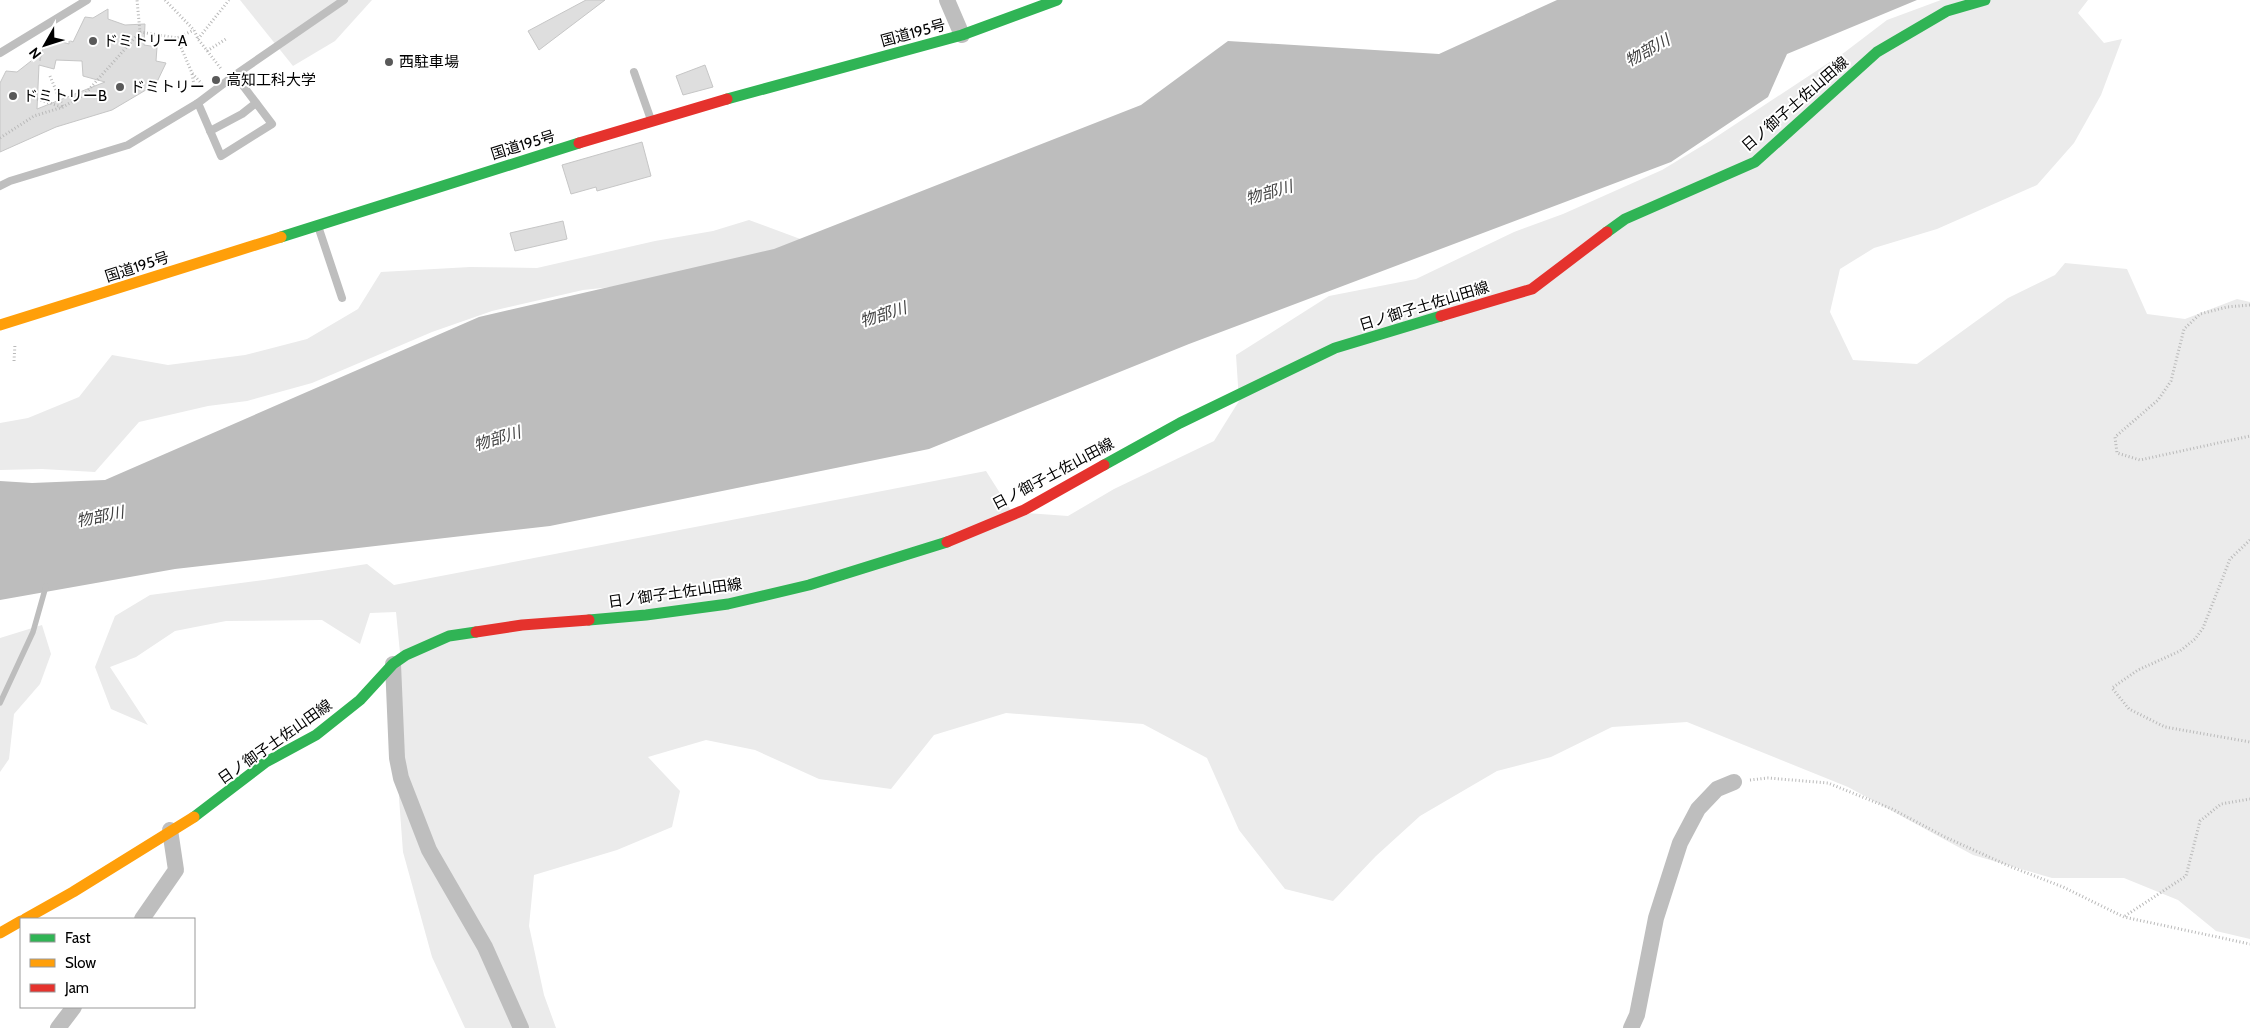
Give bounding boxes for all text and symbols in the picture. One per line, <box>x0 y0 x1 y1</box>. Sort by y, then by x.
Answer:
street label: 国道195号 <box>879 16 947 50</box>
north arrow <box>20 20 70 70</box>
water label: 物部川 <box>1622 30 1675 70</box>
place label: ドミトリーA <box>103 32 188 50</box>
marker: ドミトリーA <box>87 35 99 47</box>
text: N <box>25 44 45 63</box>
place label: 西駐車場 <box>399 53 459 71</box>
street label: 日ノ御子土佐山田線 <box>1738 53 1852 155</box>
marker: 西駐車場 <box>383 56 395 68</box>
place label: 高知工科大学 <box>226 71 316 89</box>
marker: 高知工科大学 <box>210 74 222 86</box>
place label: ドミトリー <box>130 78 205 96</box>
marker: ドミトリー <box>114 81 126 93</box>
place label: ドミトリーB <box>23 87 107 105</box>
marker: ドミトリーB <box>7 90 19 102</box>
street label: 国道195号 <box>489 127 557 163</box>
water label: 物部川 <box>1243 176 1297 208</box>
street label: 国道195号 <box>103 248 171 286</box>
street label: 日ノ御子土佐山田線 <box>1357 278 1491 334</box>
water label: 物部川 <box>857 297 911 331</box>
water label: 物部川 <box>471 422 525 455</box>
street label: 日ノ御子土佐山田線 <box>989 434 1117 514</box>
water label: 物部川 <box>75 502 127 530</box>
street label: 日ノ御子土佐山田線 <box>607 575 743 611</box>
street label: 日ノ御子土佐山田線 <box>215 696 335 788</box>
legend <box>20 918 195 1008</box>
text: Fast <box>65 929 90 947</box>
text: Slow <box>65 954 96 972</box>
text: Jam <box>64 979 89 997</box>

